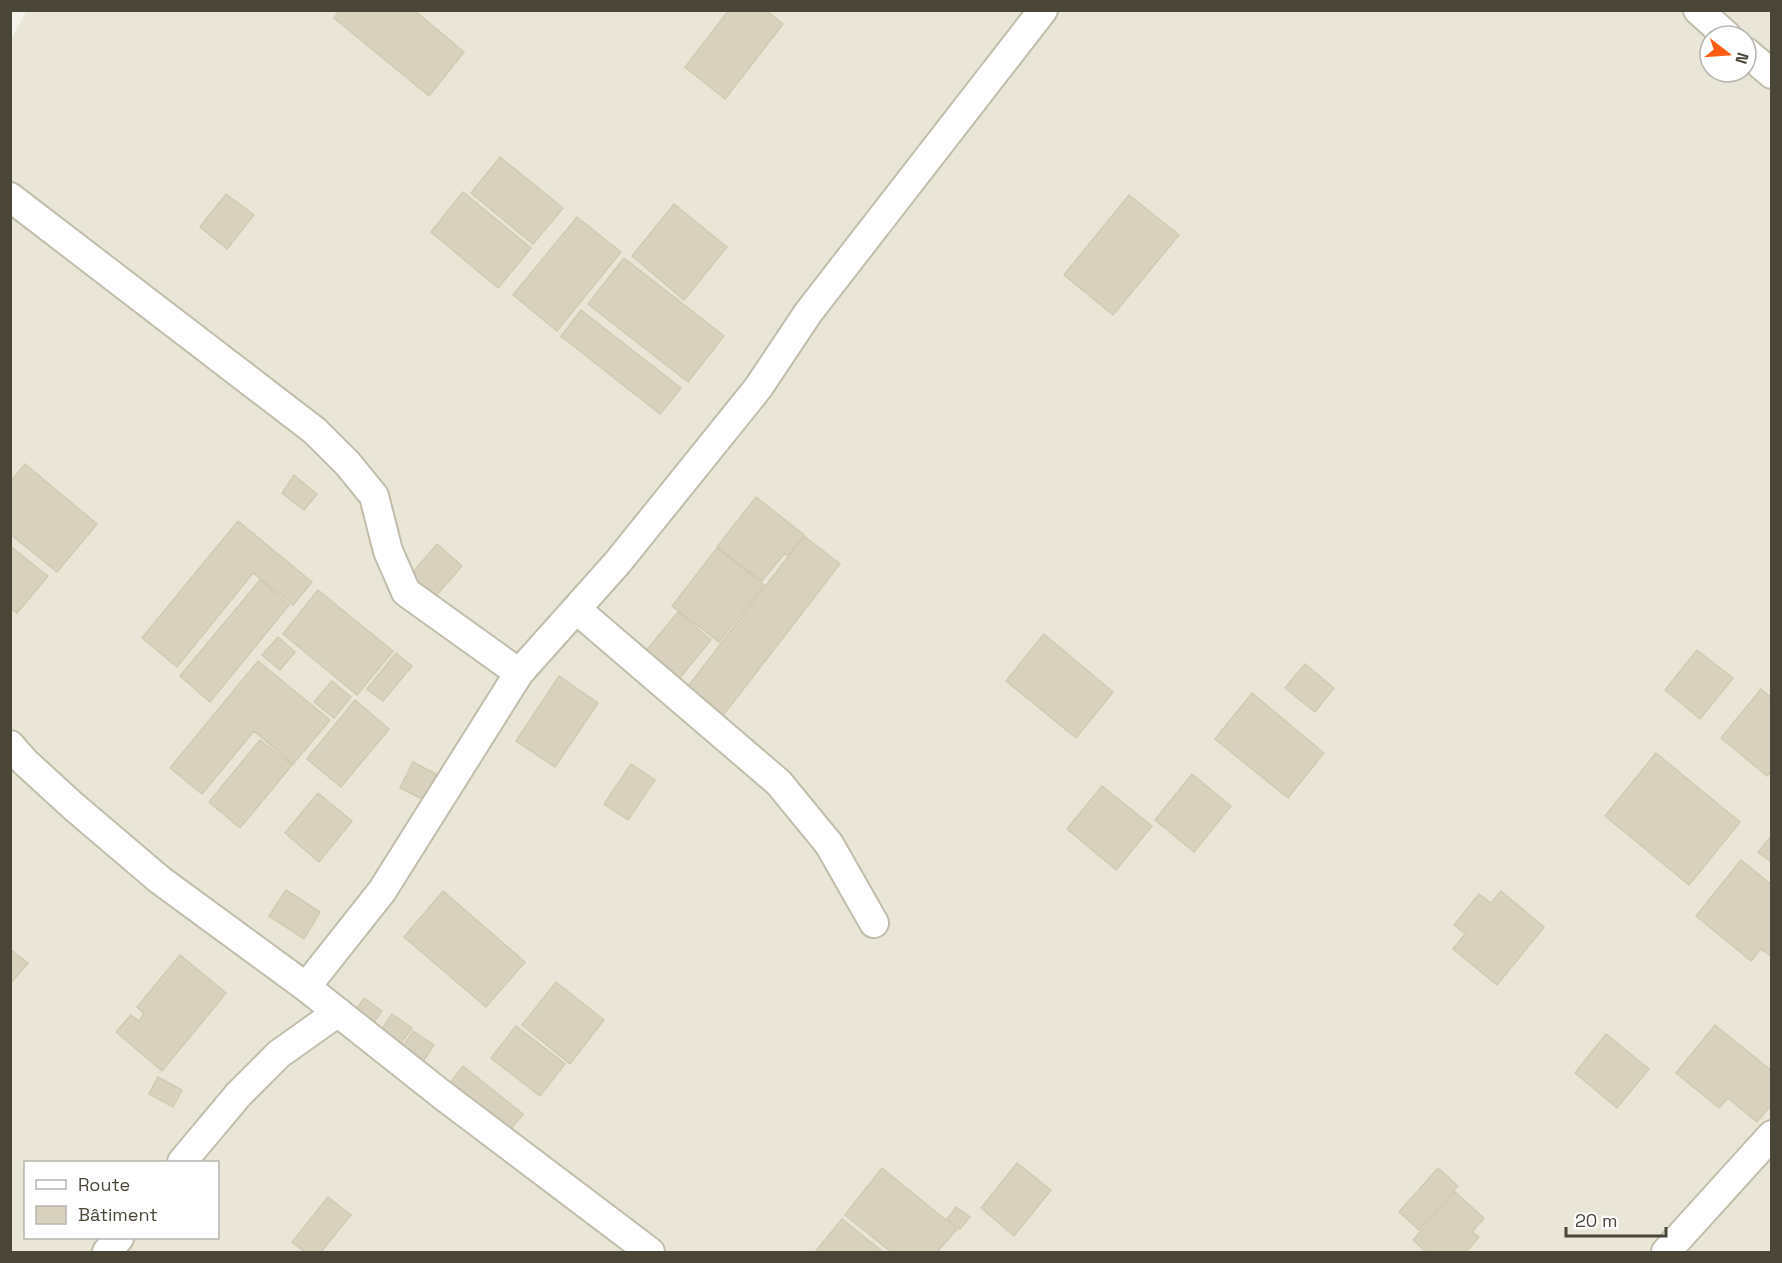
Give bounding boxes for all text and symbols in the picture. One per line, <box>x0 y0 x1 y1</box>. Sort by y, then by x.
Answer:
north arrow <box>1698 24 1758 84</box>
text: N <box>1730 50 1753 66</box>
legend <box>24 1161 219 1239</box>
text: Route <box>78 1173 130 1196</box>
scale bar <box>1566 1200 1666 1238</box>
text: Bâtiment <box>78 1203 158 1226</box>
text: 20 m <box>1575 1209 1618 1232</box>

